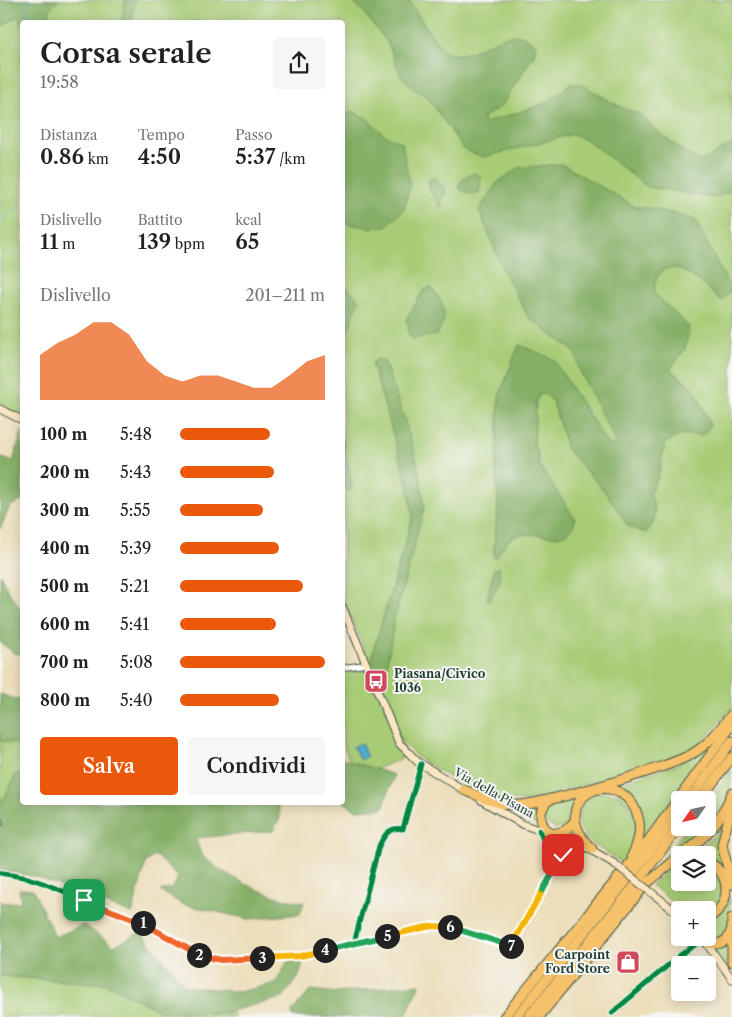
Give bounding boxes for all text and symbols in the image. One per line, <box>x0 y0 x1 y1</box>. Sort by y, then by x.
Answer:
text: Corsa serale <box>40 36 212 70</box>
button: share <box>273 37 325 89</box>
text: 19:58 <box>40 72 79 92</box>
text: Distanza <box>40 126 97 144</box>
text: Tempo <box>138 126 185 144</box>
text: Passo <box>235 126 273 144</box>
text: 0.86 <box>40 144 84 169</box>
text: 4:50 <box>138 144 181 169</box>
text: 5:37 <box>235 144 276 169</box>
text: km <box>84 150 109 168</box>
text: /km <box>276 150 305 168</box>
text: Dislivello <box>40 211 102 229</box>
text: Battito <box>138 211 183 229</box>
text: kcal <box>235 211 262 229</box>
text: 11 <box>40 229 58 254</box>
text: 139 <box>138 229 171 254</box>
text: 65 <box>235 229 259 254</box>
text: m <box>58 235 75 253</box>
text: bpm <box>171 235 205 253</box>
text: Dislivello <box>40 285 111 305</box>
text: 201–211 m <box>245 285 325 305</box>
text: 100 m <box>40 424 87 444</box>
text: 5:48 <box>120 424 152 444</box>
text: 200 m <box>40 462 90 482</box>
text: 5:43 <box>120 462 151 482</box>
text: 300 m <box>40 500 89 520</box>
text: 5:55 <box>120 500 151 520</box>
text: 400 m <box>40 538 90 558</box>
text: 5:39 <box>120 538 151 558</box>
text: 500 m <box>40 576 89 596</box>
text: 5:21 <box>120 576 149 596</box>
text: 600 m <box>40 614 90 634</box>
text: 5:41 <box>120 614 149 634</box>
text: 700 m <box>40 652 89 672</box>
text: 5:08 <box>120 652 153 672</box>
place label: Piasana/Civico 1036 <box>394 666 486 695</box>
bus stop icon: Piasana/Civico 1036 <box>363 668 389 694</box>
text: 800 m <box>40 690 90 710</box>
text: 5:40 <box>120 690 153 710</box>
button: Salva <box>40 737 178 795</box>
button: Condividi <box>188 737 325 795</box>
street label: Via della Pisana <box>451 764 537 821</box>
north arrow <box>671 791 716 836</box>
map controls <box>671 791 716 1001</box>
pin <box>542 834 584 876</box>
icon: check <box>549 841 577 869</box>
button: layers <box>671 846 716 891</box>
pin <box>63 879 105 921</box>
icon: arrive <box>70 886 98 914</box>
button: + <box>671 901 716 946</box>
pin: 1 <box>130 910 156 936</box>
text: 1 <box>140 914 147 932</box>
pin: 6 <box>438 914 462 940</box>
text: 6 <box>446 918 455 936</box>
pin: 5 <box>374 924 400 948</box>
text: 5 <box>384 927 391 945</box>
pin: 7 <box>498 934 524 958</box>
text: 7 <box>508 937 515 955</box>
pin: 4 <box>312 938 338 962</box>
text: 4 <box>321 941 330 959</box>
pin: 2 <box>186 942 212 968</box>
text: 2 <box>195 946 204 964</box>
pin: 3 <box>250 946 274 970</box>
place label: Carpoint Ford Store <box>545 947 610 976</box>
text: 3 <box>259 949 266 967</box>
shop icon: Carpoint Ford Store <box>615 949 641 975</box>
button: − <box>671 956 716 1001</box>

